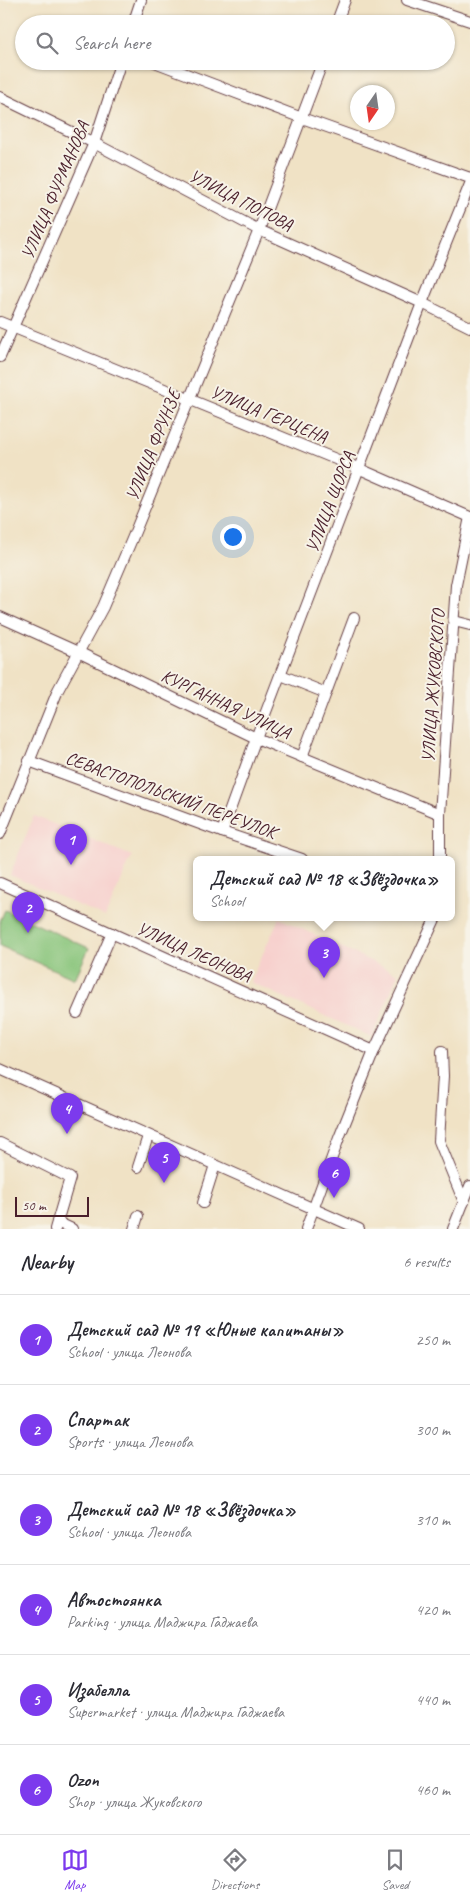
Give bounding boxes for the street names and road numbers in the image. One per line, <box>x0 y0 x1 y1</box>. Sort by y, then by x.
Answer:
street label: УЛИЦА ФУРМАНОВА <box>16 117 94 262</box>
street label: УЛИЦА ПОПОВА <box>185 164 297 236</box>
street label: УЛИЦА ГЕРЦЕНА <box>207 381 332 448</box>
street label: УЛИЦА ФРУНЗЕ <box>121 385 186 504</box>
street label: УЛИЦА ЩОРСА <box>301 448 360 556</box>
street label: УЛИЦА ЖУКОВСКОГО <box>417 607 449 763</box>
street label: КУРГАННАЯ УЛИЦА <box>158 664 295 744</box>
street label: СЕВАСТОПОЛЬСКИЙ ПЕРЕУЛОК <box>63 747 283 845</box>
street label: УЛИЦА ЛЕОНОВА <box>134 917 255 987</box>

